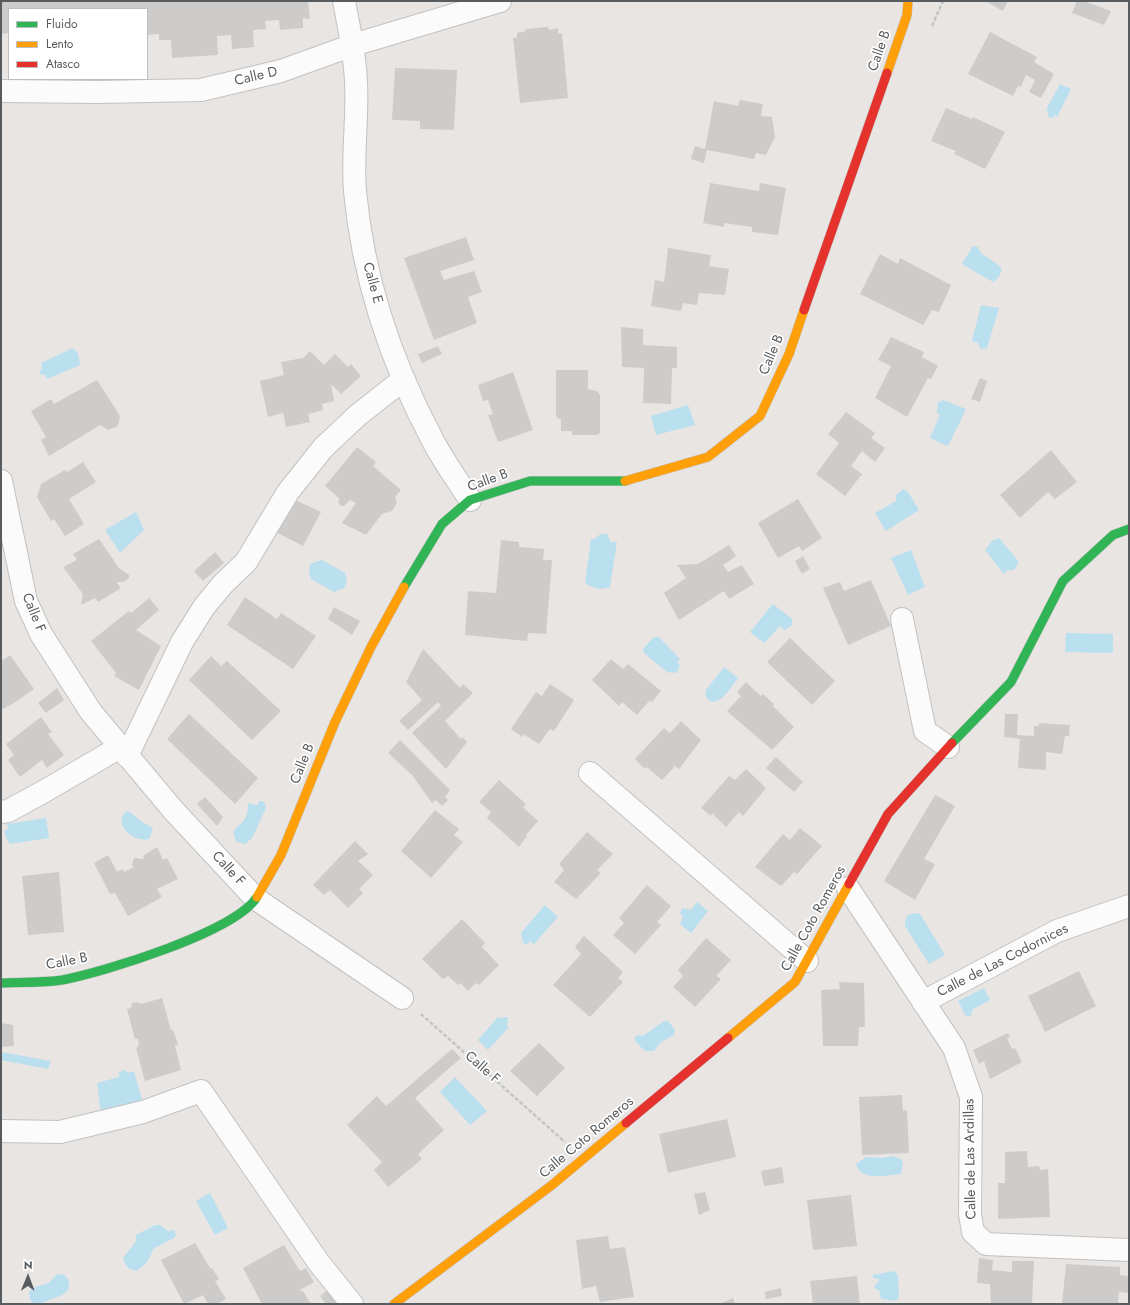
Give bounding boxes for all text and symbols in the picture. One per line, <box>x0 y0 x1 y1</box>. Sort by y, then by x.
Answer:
legend <box>8 8 148 80</box>
text: Fluido <box>46 15 78 33</box>
street label: Calle B <box>865 28 895 74</box>
text: Lento <box>46 35 73 53</box>
text: Atasco <box>46 55 80 73</box>
street label: Calle D <box>233 64 279 90</box>
street label: Calle E <box>358 261 386 305</box>
street label: Calle B <box>756 332 788 378</box>
street label: Calle B <box>465 466 511 496</box>
street label: Calle F <box>17 591 49 635</box>
street label: Calle B <box>287 741 319 787</box>
street label: Calle F <box>208 848 248 890</box>
street label: Calle Coto Romeros <box>778 863 850 975</box>
street label: Calle de Las Codornices <box>935 921 1071 1001</box>
street label: Calle B <box>45 950 89 974</box>
street label: Calle F <box>461 1048 503 1088</box>
street label: Calle Coto Romeros <box>536 1094 638 1182</box>
street label: Calle de Las Ardillas <box>962 1098 980 1220</box>
north arrow <box>8 1257 48 1297</box>
text: N <box>24 1257 33 1273</box>

